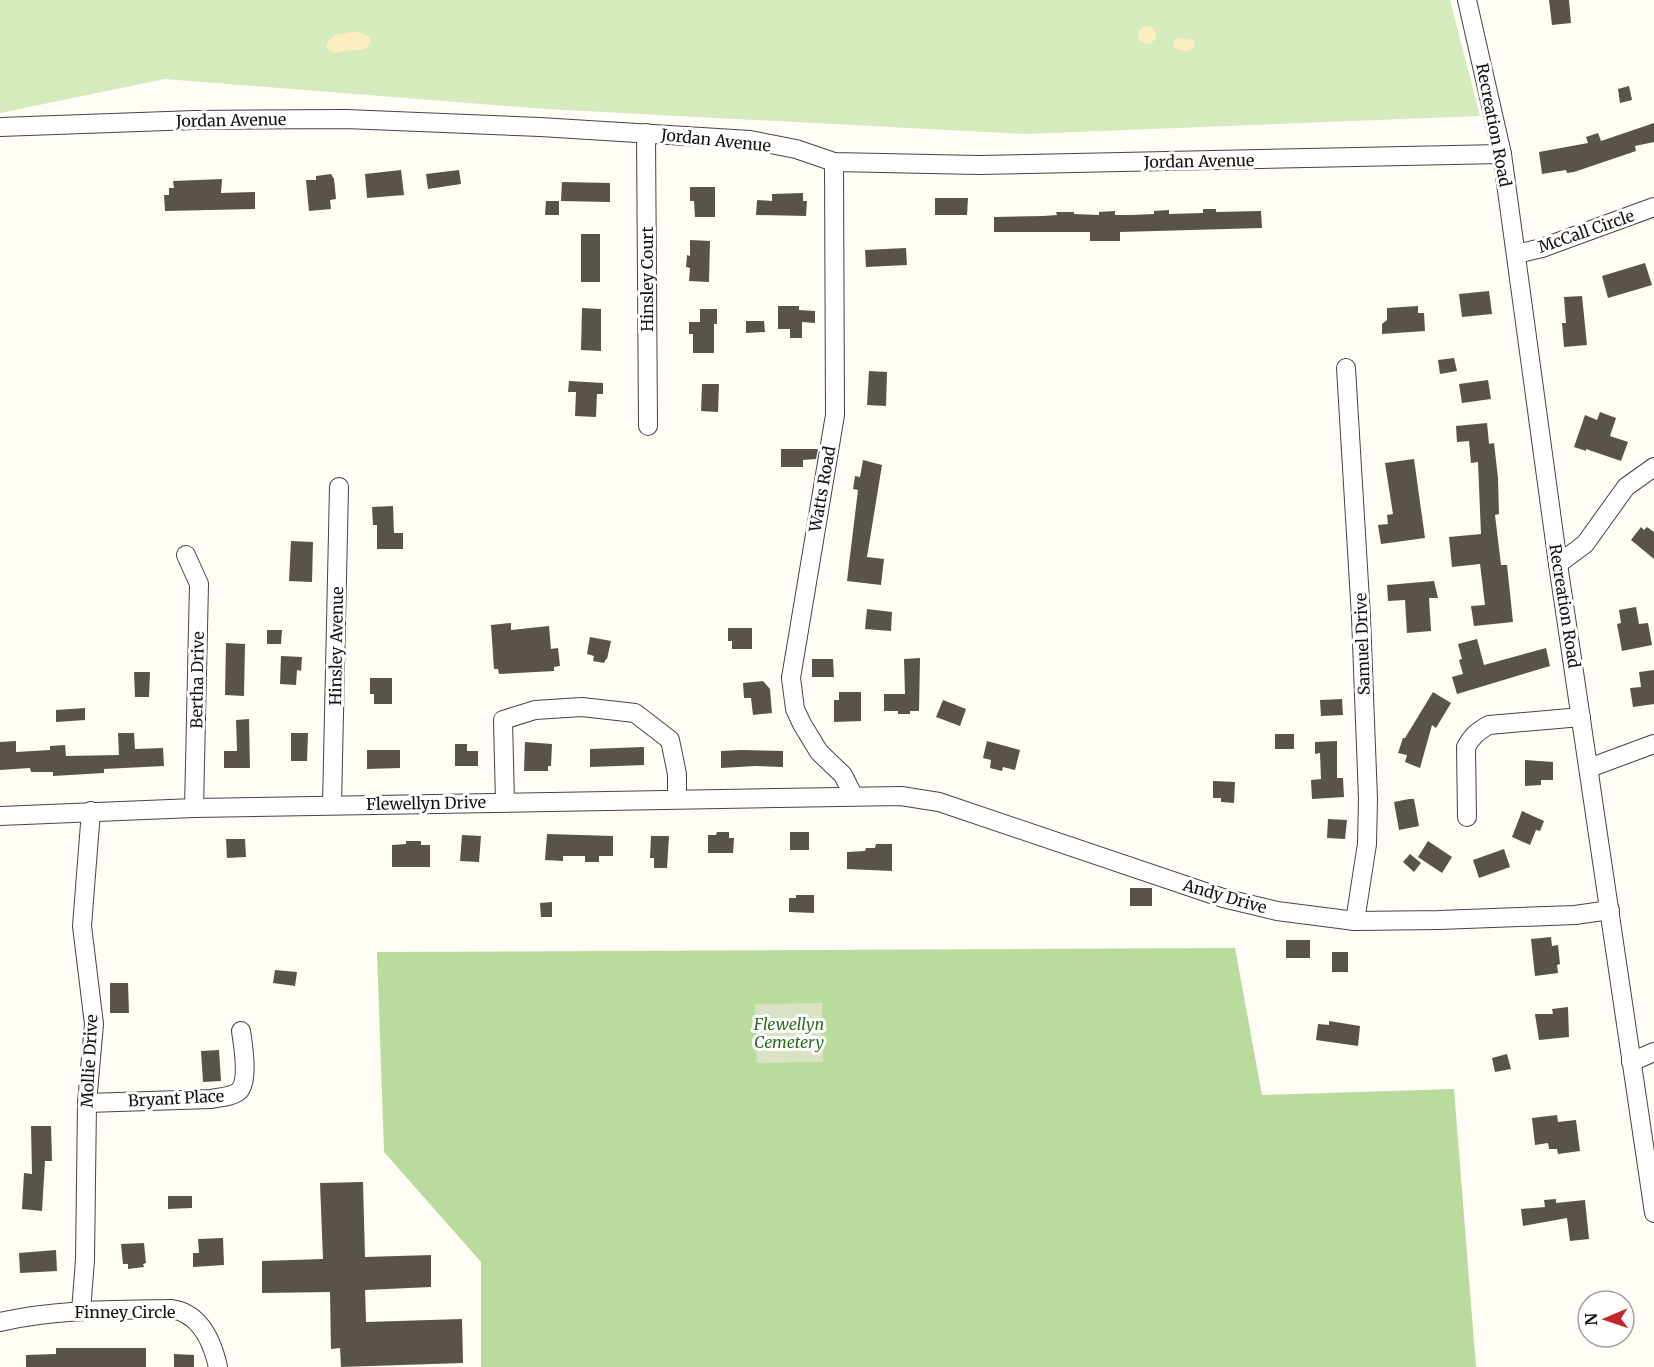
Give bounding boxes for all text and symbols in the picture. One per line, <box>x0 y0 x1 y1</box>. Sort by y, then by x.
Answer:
street label: Recreation Road <box>1472 62 1516 189</box>
street label: Jordan Avenue <box>175 109 286 131</box>
street label: Jordan Avenue <box>659 124 772 156</box>
street label: Jordan Avenue <box>1143 150 1254 172</box>
street label: McCall Circle <box>1535 205 1637 257</box>
street label: Hinsley Court <box>637 225 657 332</box>
street label: Watts Road <box>804 444 839 535</box>
street label: Recreation Road <box>1545 543 1585 670</box>
street label: Hinsley Avenue <box>325 586 347 706</box>
street label: Samuel Drive <box>1350 592 1374 696</box>
street label: Bertha Drive <box>186 631 208 729</box>
street label: Flewellyn Drive <box>366 792 486 814</box>
street label: Andy Drive <box>1180 874 1269 917</box>
street label: Mollie Drive <box>77 1014 101 1108</box>
park label: Flewellyn Cemetery <box>753 1014 824 1052</box>
street label: Bryant Place <box>127 1085 225 1111</box>
north arrow <box>1576 1289 1636 1349</box>
street label: Finney Circle <box>75 1302 175 1322</box>
text: N <box>1581 1312 1601 1326</box>

